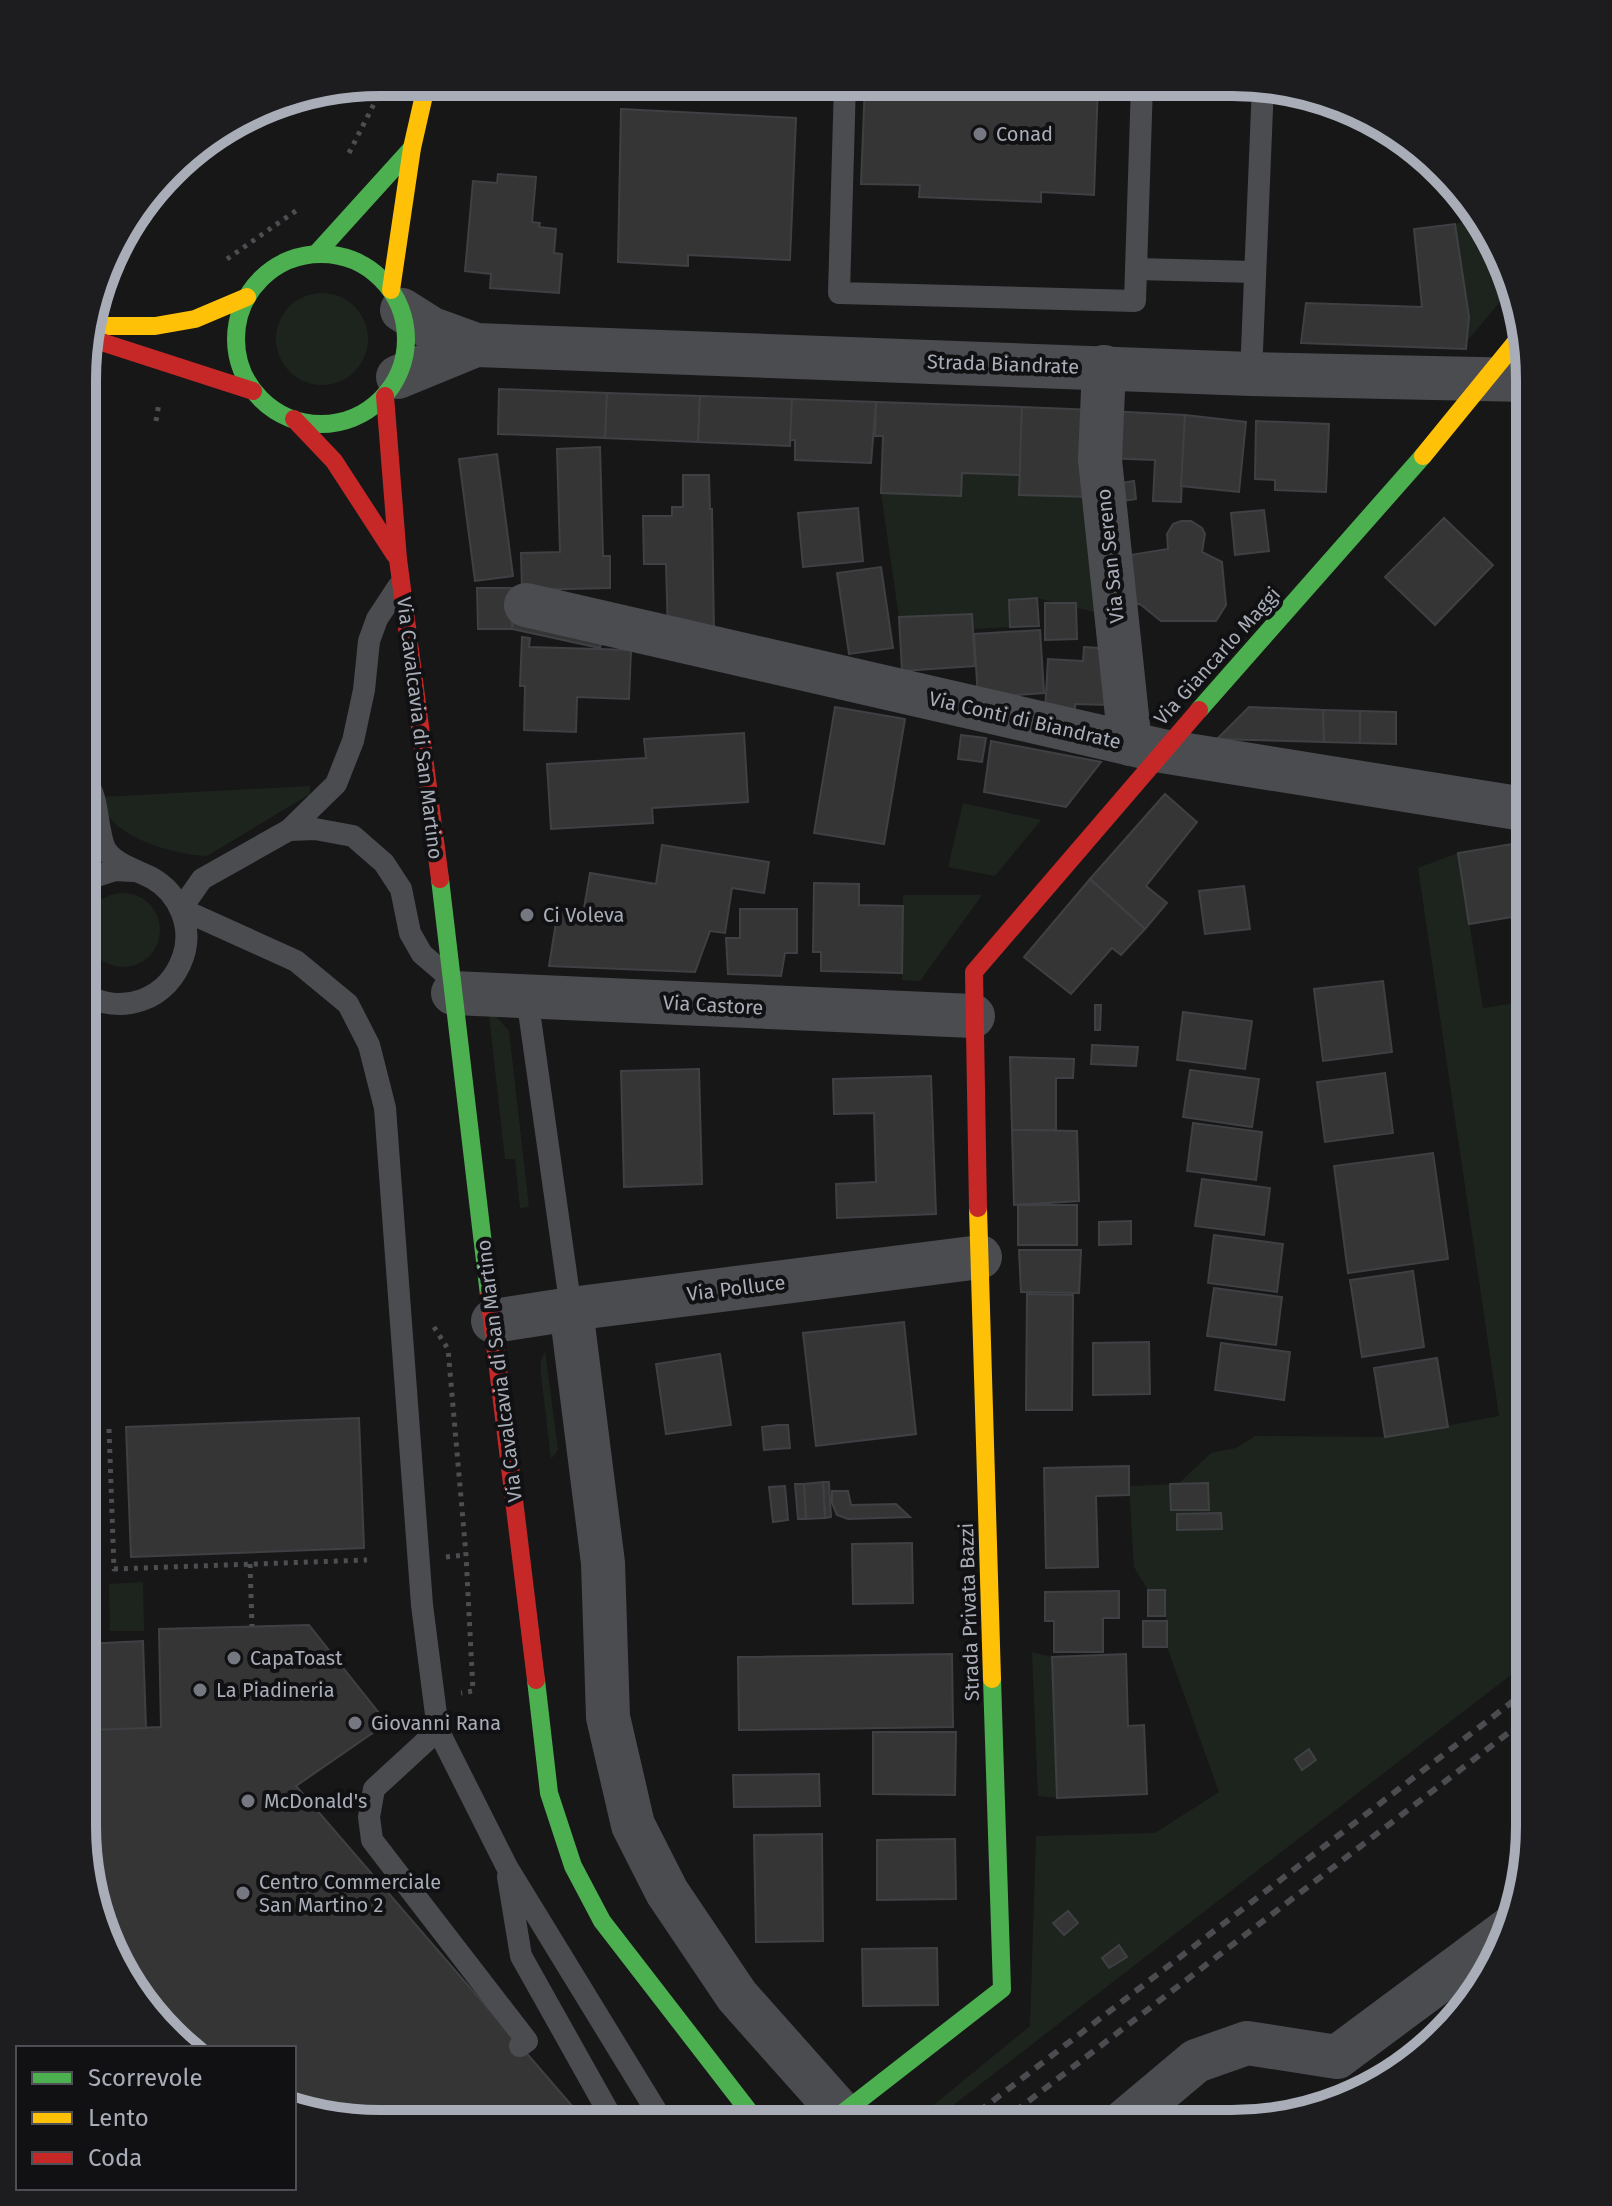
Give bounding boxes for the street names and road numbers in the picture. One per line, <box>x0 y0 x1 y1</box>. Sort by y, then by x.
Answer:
street label: Strada Biandrate <box>927 349 1079 379</box>
street label: Via San Sereno <box>1091 488 1129 624</box>
street label: Via Giancarlo Maggi <box>1149 582 1285 730</box>
street label: Via Cavalcavia di San Martino <box>392 595 448 861</box>
street label: Via Conti di Biandrate <box>927 686 1123 754</box>
street label: Via Castore <box>662 990 764 1020</box>
street label: Via Cavalcavia di San Martino <box>471 1238 527 1504</box>
street label: Via Polluce <box>685 1270 787 1306</box>
street label: Strada Privata Bazzi <box>954 1522 984 1702</box>

